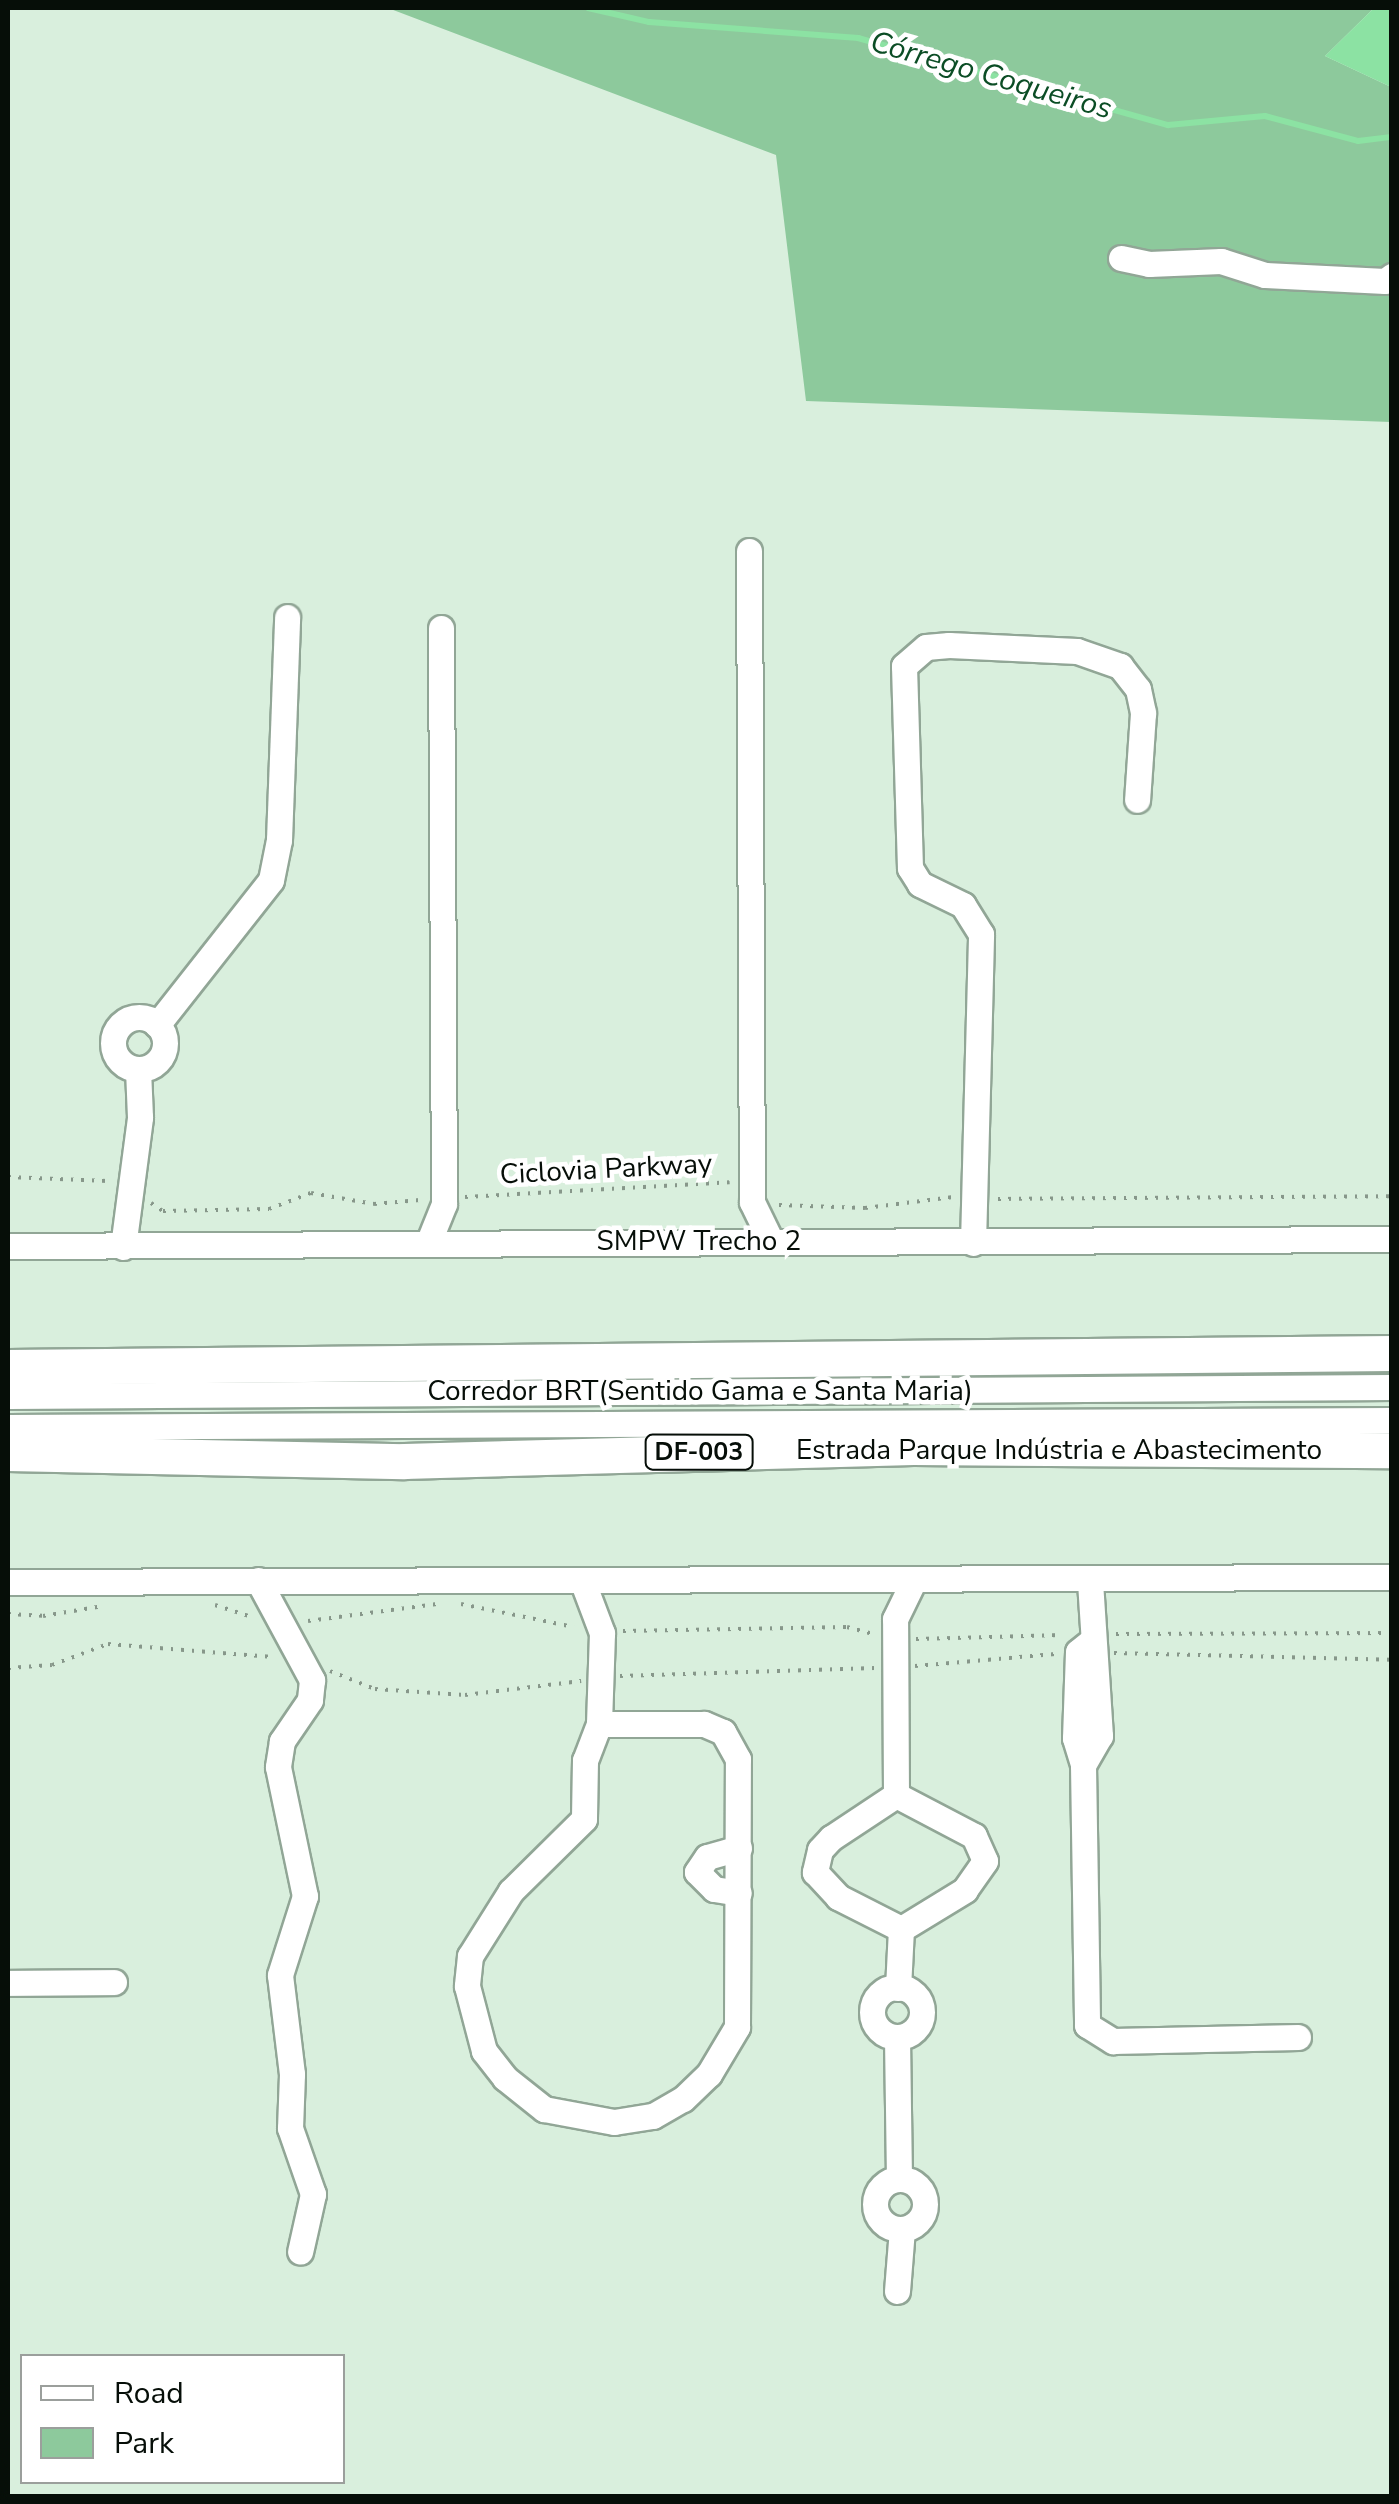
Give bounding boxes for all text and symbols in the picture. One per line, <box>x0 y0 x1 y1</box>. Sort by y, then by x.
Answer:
water label: Córrego Coqueiros <box>866 24 1116 128</box>
street label: Ciclovia Parkway <box>499 1147 713 1191</box>
street label: SMPW Trecho 2 <box>597 1224 801 1258</box>
street label: Corredor BRT(Sentido Gama e Santa Maria) <box>427 1374 973 1408</box>
road number: DF-003 <box>644 1432 754 1472</box>
street label: Estrada Parque Indústria e Abastecimento <box>796 1433 1322 1467</box>
legend <box>20 2354 345 2484</box>
text: Road <box>114 2373 184 2414</box>
text: Park <box>114 2423 174 2464</box>

